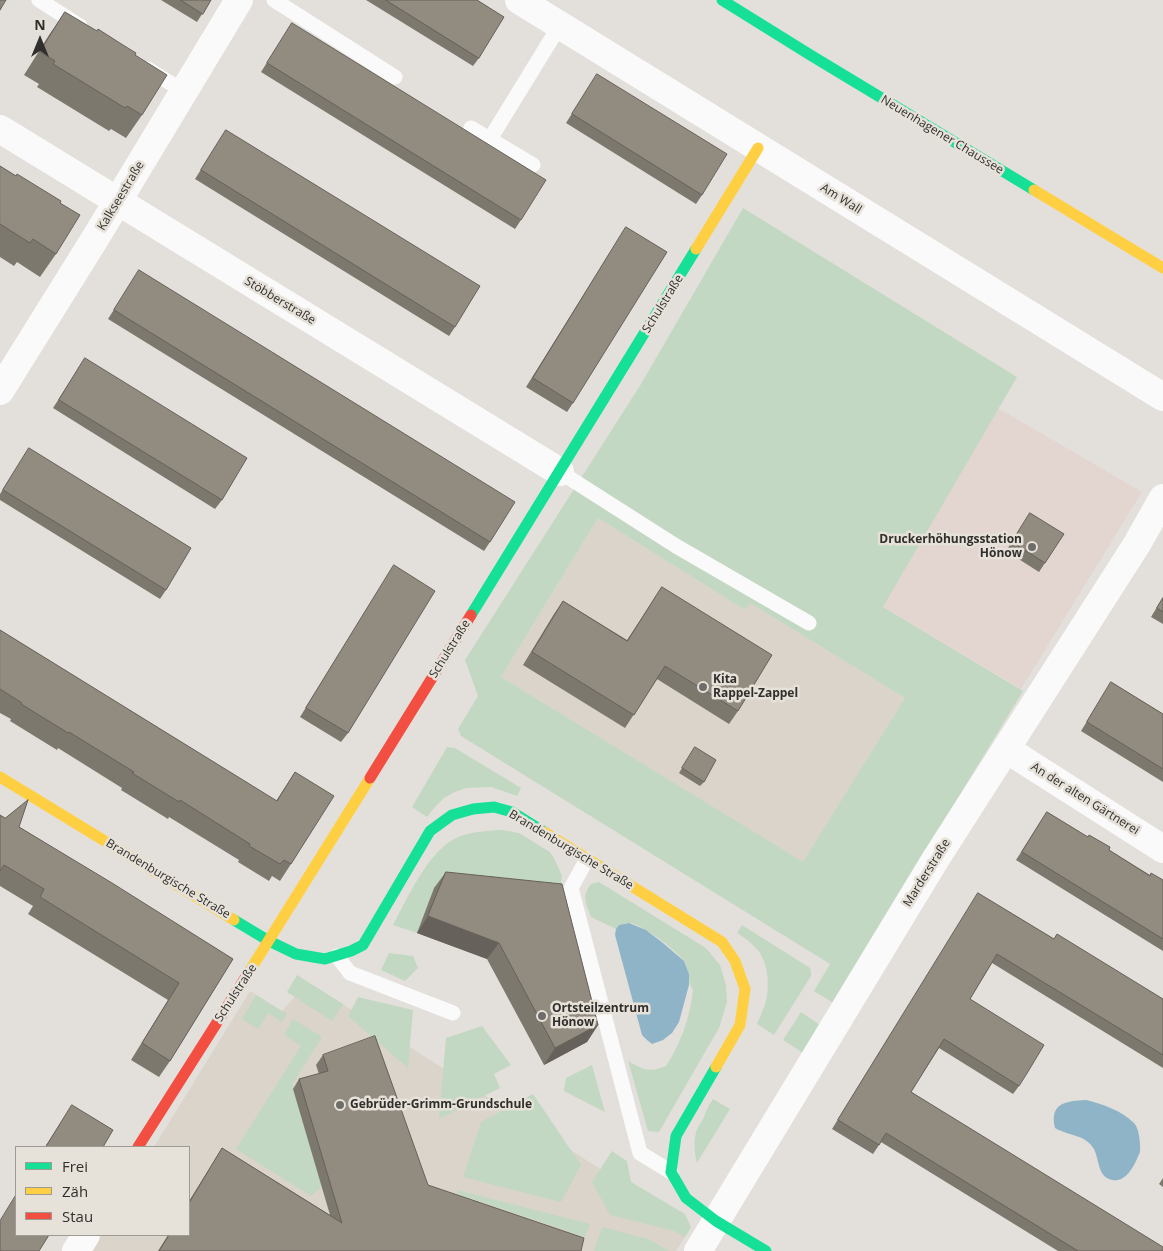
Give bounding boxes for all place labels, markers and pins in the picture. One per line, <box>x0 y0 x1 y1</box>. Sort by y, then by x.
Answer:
place label: Druckerhöhungsstation Hönow <box>879 533 1022 561</box>
marker: Druckerhöhungsstation Hönow <box>1026 541 1038 553</box>
place label: Kita Rappel-Zappel <box>713 673 798 701</box>
marker: Kita Rappel-Zappel <box>697 681 709 693</box>
place label: Ortsteilzentrum Hönow <box>552 1002 649 1030</box>
marker: Ortsteilzentrum Hönow <box>536 1010 548 1022</box>
place label: Gebrüder-Grimm-Grundschule <box>350 1098 532 1112</box>
marker: Gebrüder-Grimm-Grundschule <box>334 1099 346 1111</box>

